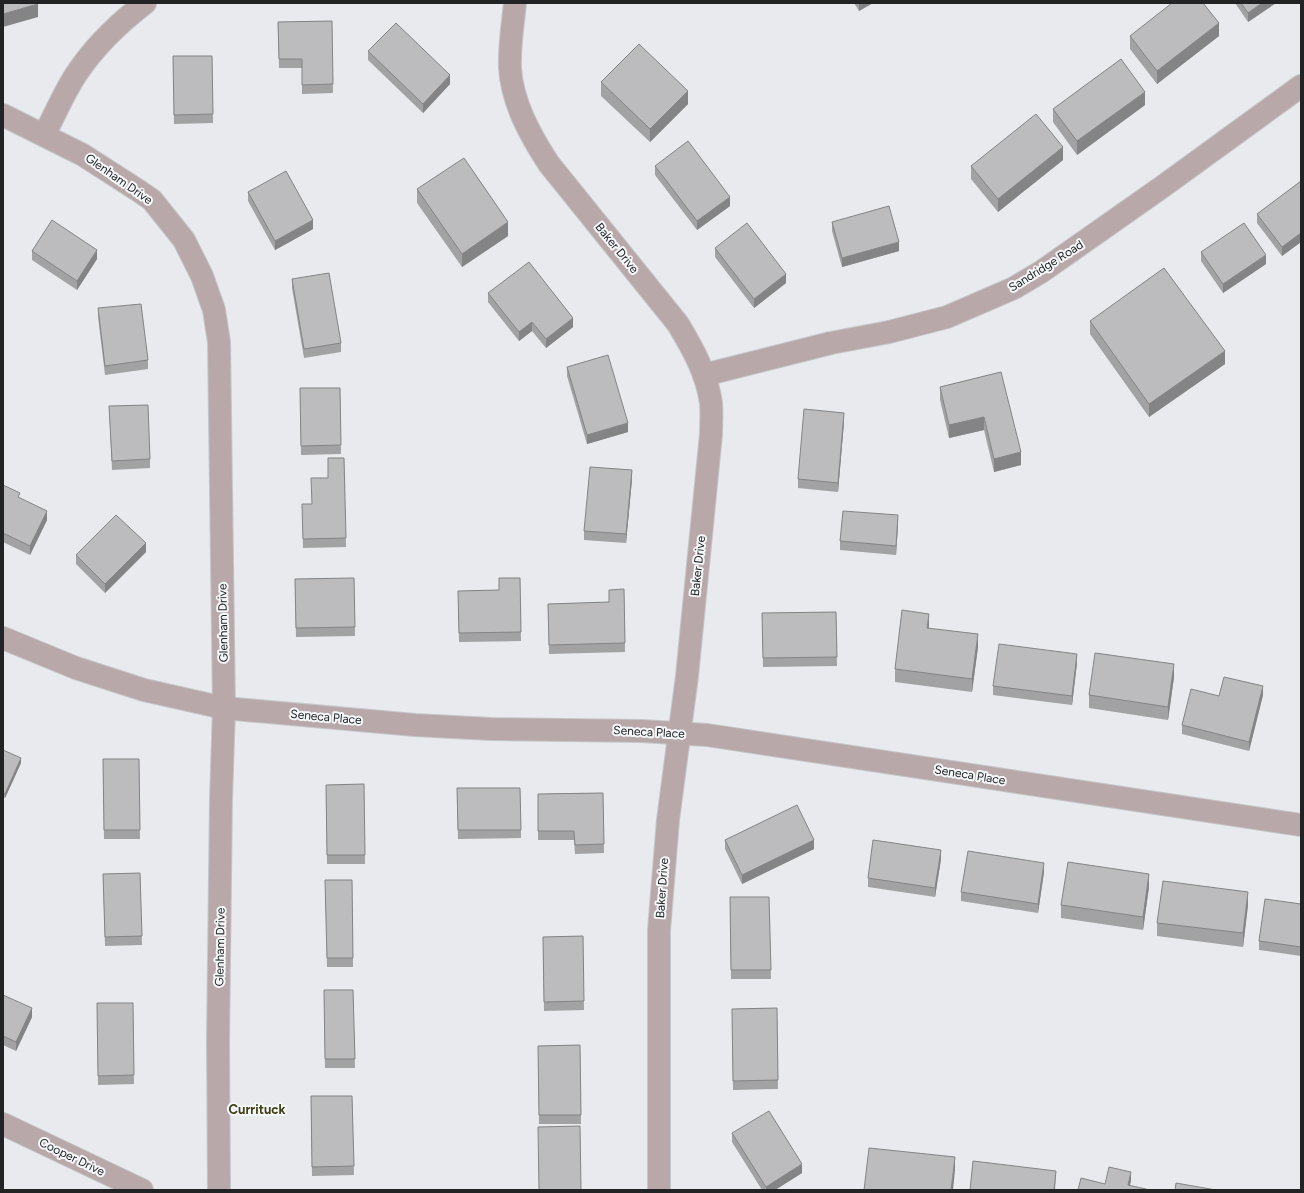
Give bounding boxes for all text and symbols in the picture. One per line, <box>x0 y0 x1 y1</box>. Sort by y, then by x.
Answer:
street label: Glenham Drive <box>83 151 156 208</box>
street label: Baker Drive <box>593 220 642 276</box>
street label: Sandridge Road <box>1006 237 1086 295</box>
street label: Baker Drive <box>688 535 708 597</box>
street label: Glenham Drive <box>215 583 231 662</box>
street label: Seneca Place <box>290 707 363 727</box>
street label: Seneca Place <box>613 723 686 741</box>
street label: Seneca Place <box>934 762 1007 788</box>
street label: Baker Drive <box>653 857 671 919</box>
street label: Glenham Drive <box>212 907 228 986</box>
district label: Currituck <box>229 1102 285 1117</box>
street label: Cooper Drive <box>37 1135 107 1179</box>

